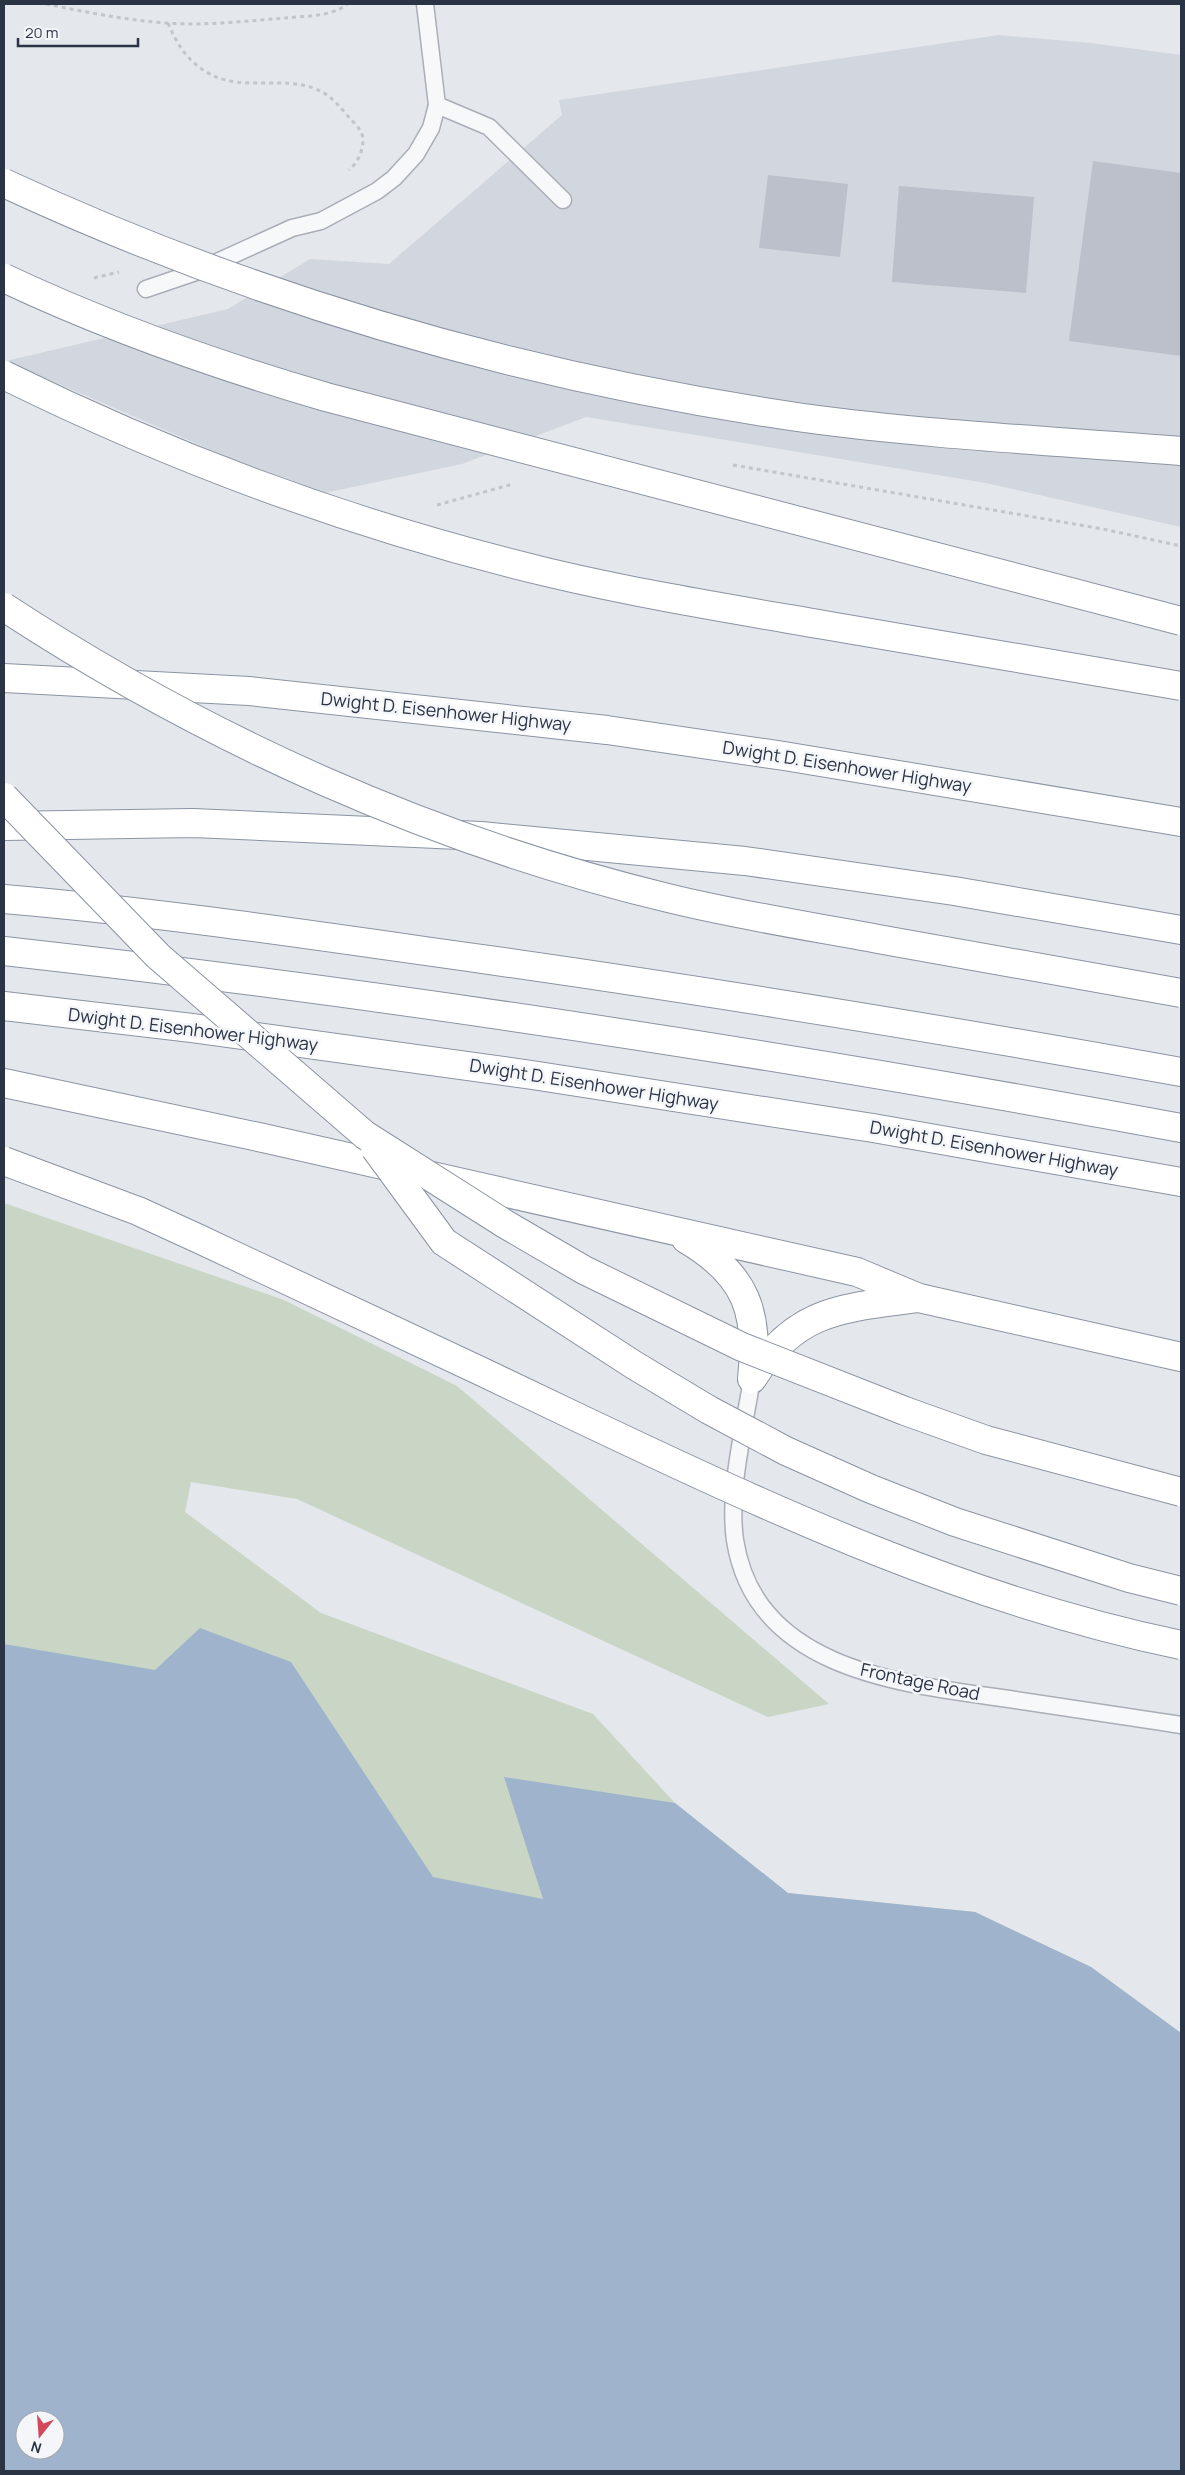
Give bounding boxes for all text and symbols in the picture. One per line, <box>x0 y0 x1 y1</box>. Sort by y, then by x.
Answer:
scale bar <box>18 15 138 47</box>
text: 20 m <box>25 22 58 43</box>
street label: Dwight D. Eisenhower Highway <box>320 686 573 736</box>
street label: Dwight D. Eisenhower Highway <box>721 734 974 798</box>
street label: Dwight D. Eisenhower Highway <box>67 1002 320 1056</box>
street label: Dwight D. Eisenhower Highway <box>468 1052 721 1116</box>
street label: Dwight D. Eisenhower Highway <box>868 1114 1121 1182</box>
street label: Frontage Road <box>858 1657 982 1705</box>
north arrow <box>15 2410 65 2460</box>
text: N <box>28 2437 44 2458</box>

